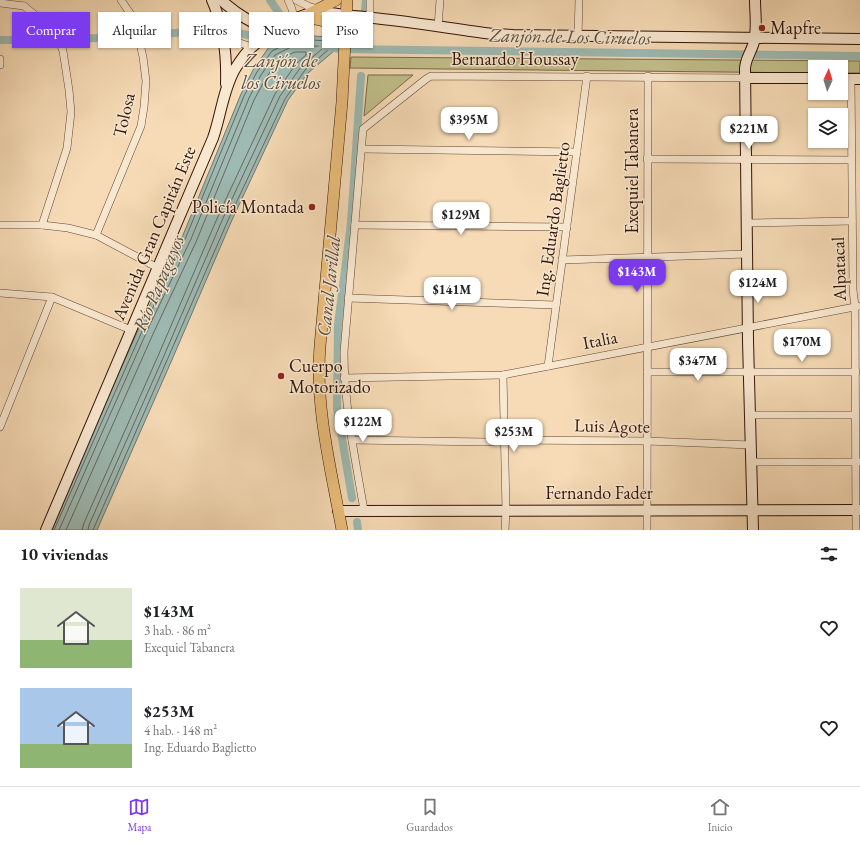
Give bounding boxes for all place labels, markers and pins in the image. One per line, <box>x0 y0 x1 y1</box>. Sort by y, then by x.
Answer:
place label: Mapfre <box>770 16 821 39</box>
marker: Mapfre <box>757 23 767 33</box>
pin: $395M <box>441 107 497 141</box>
pin: $221M <box>721 116 777 150</box>
place label: Policía Montada <box>192 195 305 218</box>
marker: Policía Montada <box>307 202 317 212</box>
pin: $129M <box>433 202 489 236</box>
pin: $143M <box>609 259 665 293</box>
pin: $124M <box>730 270 786 304</box>
pin: $141M <box>424 277 480 311</box>
pin: $170M <box>774 329 830 363</box>
pin: $347M <box>670 348 726 382</box>
place label: Cuerpo Motorizado <box>289 354 371 398</box>
marker: Cuerpo Motorizado <box>276 371 286 381</box>
pin: $122M <box>335 409 391 443</box>
pin: $253M <box>486 419 542 453</box>

